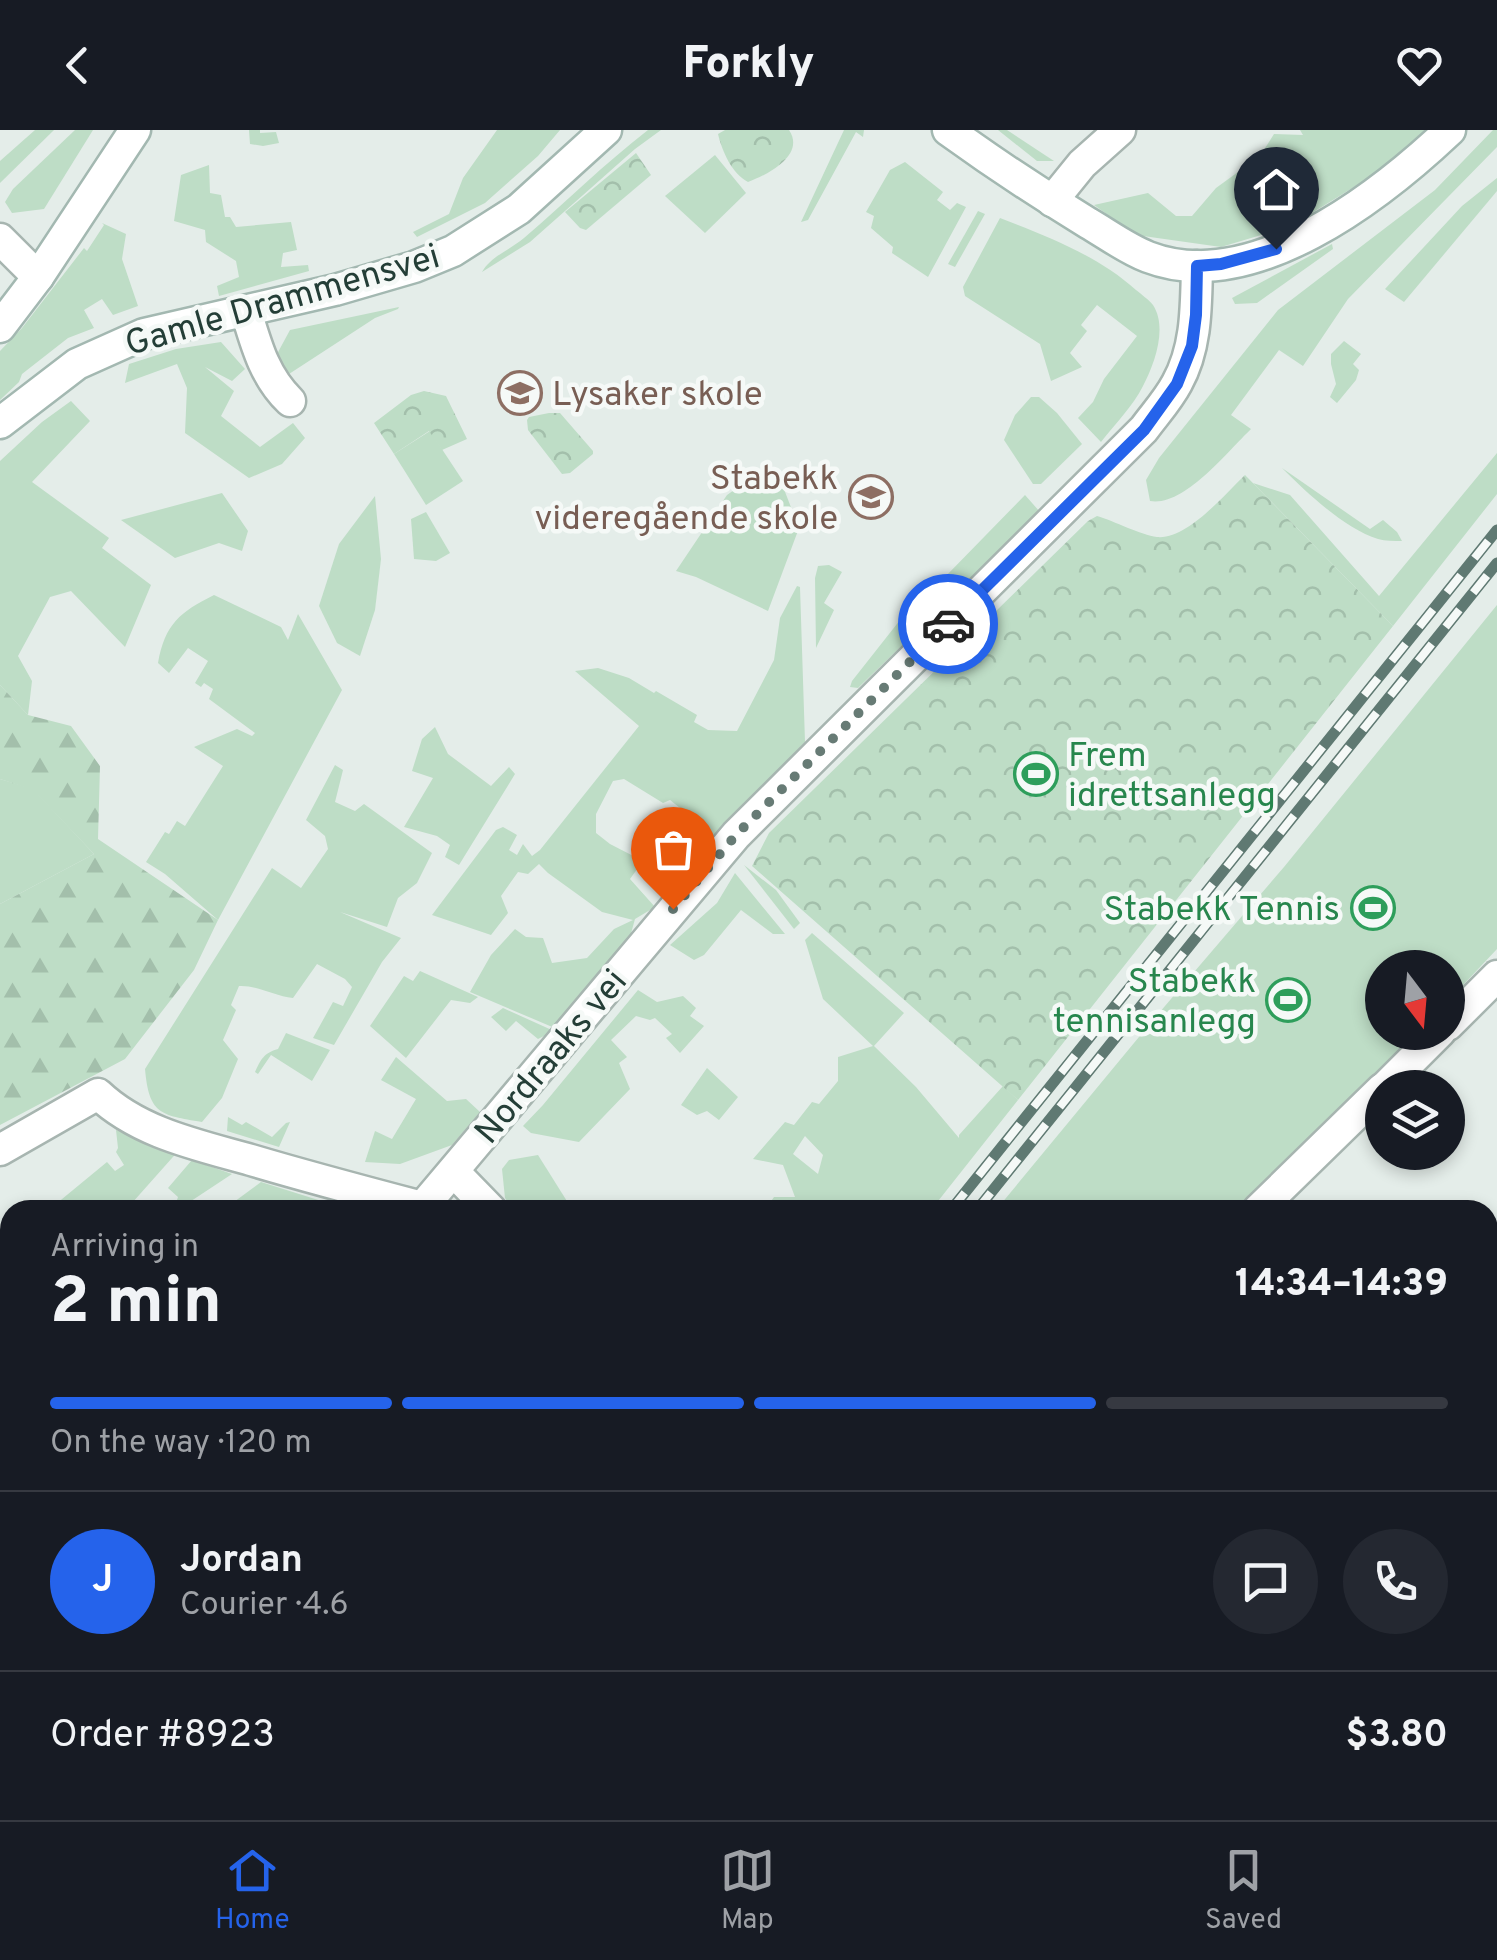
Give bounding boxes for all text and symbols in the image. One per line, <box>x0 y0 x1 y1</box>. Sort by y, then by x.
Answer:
text: Forkly <box>682 37 815 94</box>
icon: back <box>50 38 105 93</box>
icon: heart <box>1392 38 1447 93</box>
pin <box>1234 147 1319 250</box>
icon: home <box>1249 162 1304 217</box>
street label: Gamle Drammensvei <box>121 236 445 368</box>
school or university icon: Lysaker skole <box>497 370 543 416</box>
place label: Lysaker skole <box>552 374 763 418</box>
place label: Stabekk videregående skole <box>534 458 838 542</box>
school or university icon: Stabekk videregående skole <box>848 474 894 520</box>
courier <box>898 574 998 674</box>
icon: car <box>921 597 976 652</box>
place label: Frem idrettsanlegg <box>1068 735 1276 819</box>
sports icon: Frem idrettsanlegg <box>1013 751 1059 797</box>
pin <box>631 807 716 910</box>
icon: bag <box>646 822 701 877</box>
sports icon: Stabekk Tennis <box>1350 885 1396 931</box>
place label: Stabekk Tennis <box>1103 889 1340 933</box>
north arrow <box>1365 950 1465 1050</box>
map controls <box>1365 950 1465 1170</box>
place label: Stabekk tennisanlegg <box>1053 961 1256 1045</box>
street label: Nordraaks vei <box>467 962 638 1154</box>
sports icon: Stabekk tennisanlegg <box>1265 977 1311 1023</box>
button: layers <box>1365 1070 1465 1170</box>
text: Arriving in <box>50 1228 199 1268</box>
text: 14:34–14:39 <box>1235 1261 1448 1310</box>
text: 2 min <box>50 1264 222 1346</box>
text: On the way · 120 m <box>50 1424 312 1464</box>
button: chat <box>1213 1529 1318 1634</box>
button: phone <box>1343 1529 1448 1634</box>
text: Jordan <box>180 1537 303 1586</box>
text: J <box>92 1557 113 1606</box>
text: Courier · 4.6 <box>180 1586 349 1626</box>
text: Order #8923 <box>50 1712 275 1761</box>
text: $3.80 <box>1346 1712 1448 1761</box>
tab: Home <box>215 1843 289 1939</box>
tab: Map <box>720 1843 775 1939</box>
tab: Saved <box>1205 1843 1282 1939</box>

